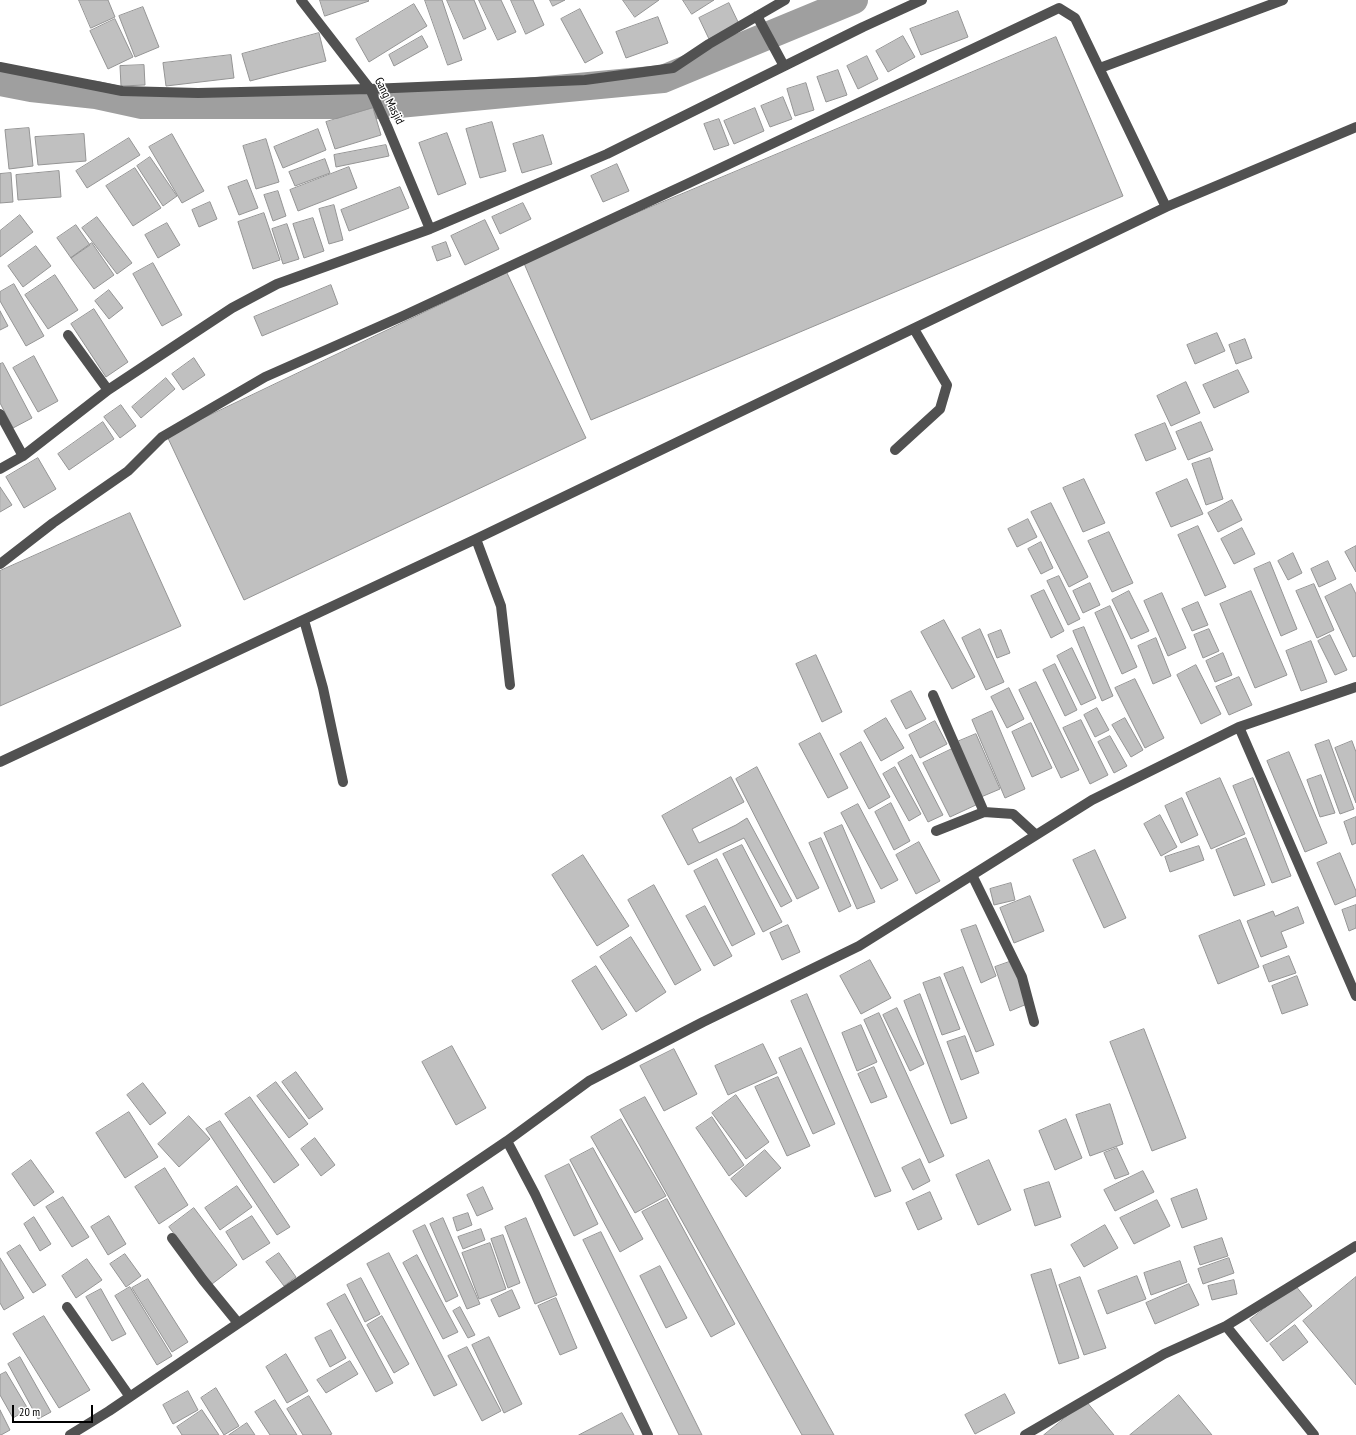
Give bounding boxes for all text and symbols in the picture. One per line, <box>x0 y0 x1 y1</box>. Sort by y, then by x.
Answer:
street label: Gang Masjid <box>371 75 407 127</box>
scale bar <box>14 1397 95 1423</box>
text: 20 m <box>19 1404 40 1419</box>

